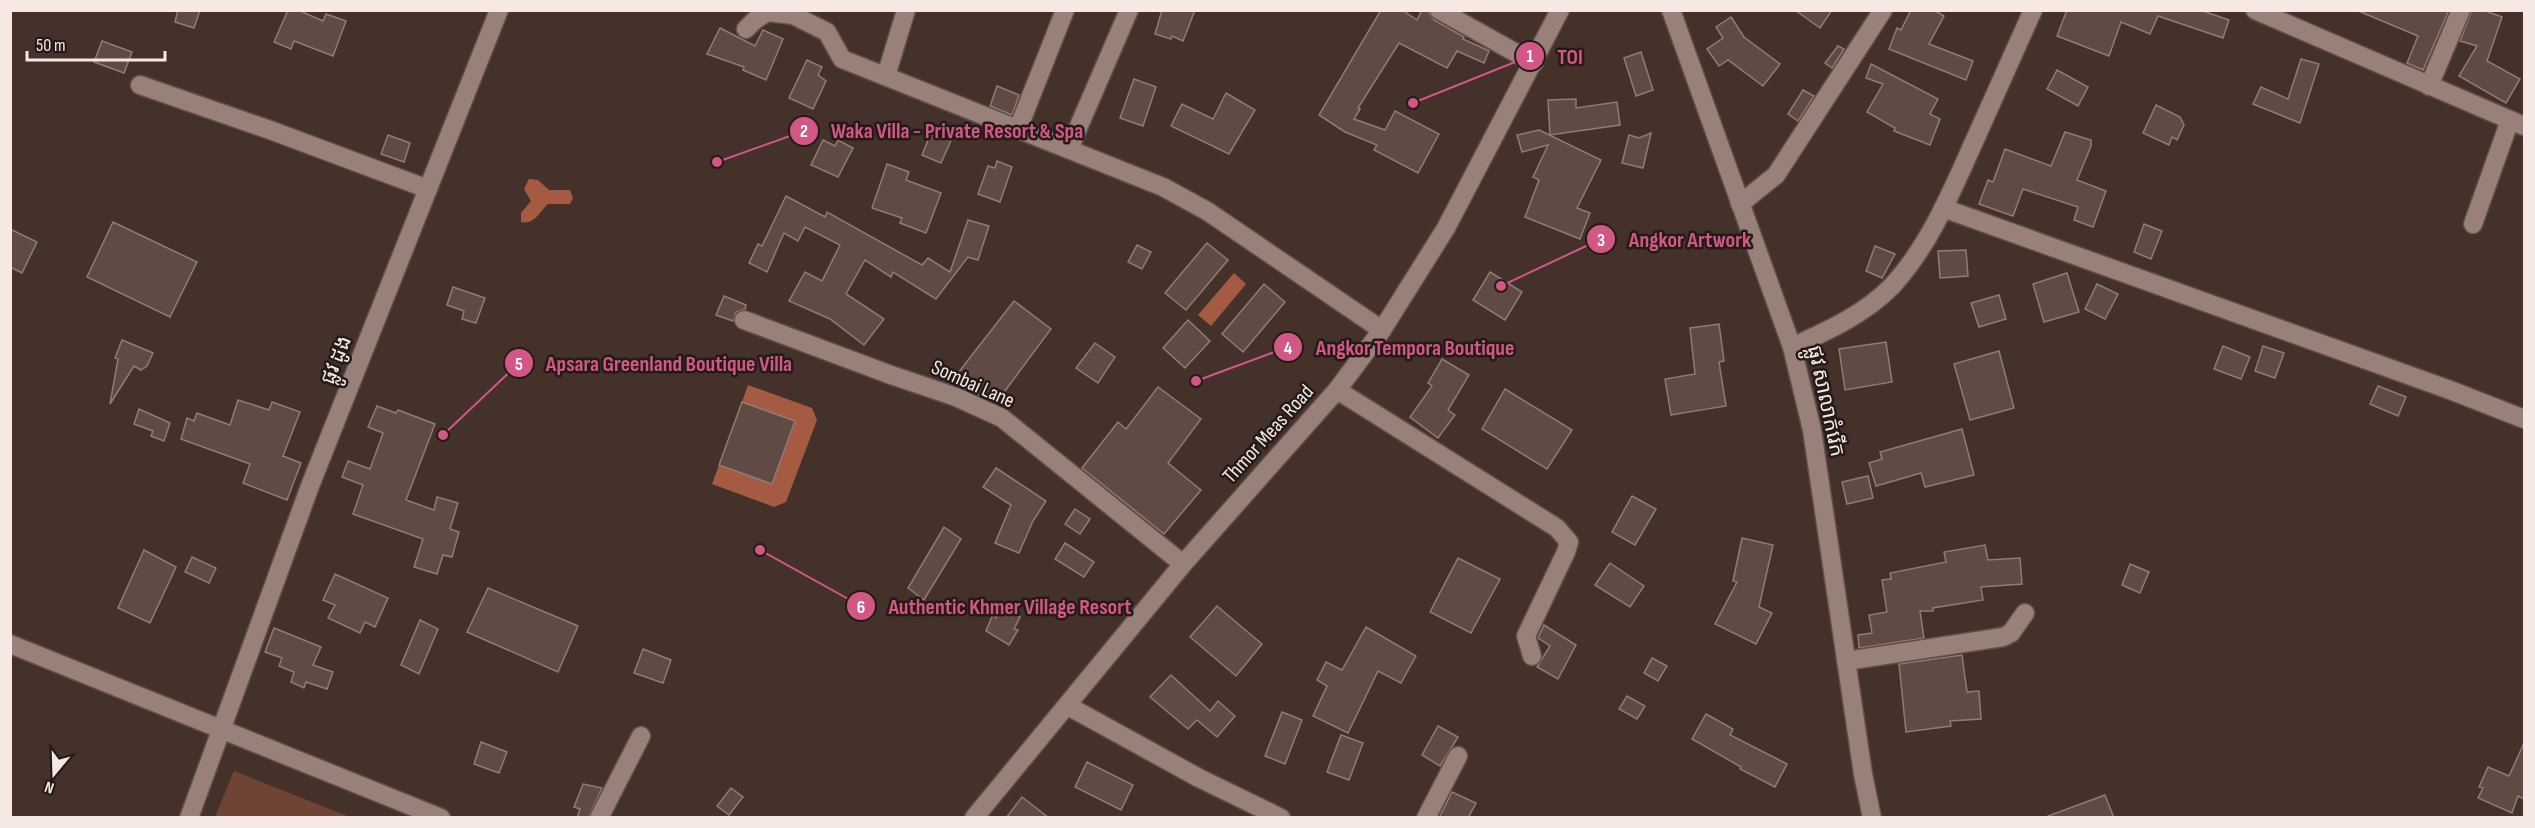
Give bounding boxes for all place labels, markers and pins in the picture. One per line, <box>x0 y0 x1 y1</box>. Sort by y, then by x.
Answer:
callout: TOI <box>1515 36 1594 76</box>
callout: Waka Villa - Private Resort & Spa <box>789 111 1095 151</box>
callout: Angkor Artwork <box>1586 219 1763 259</box>
callout: Angkor Tempora Boutique <box>1273 327 1526 367</box>
callout: Apsara Greenland Boutique Villa <box>504 343 804 383</box>
callout: Authentic Khmer Village Resort <box>846 586 1143 626</box>

